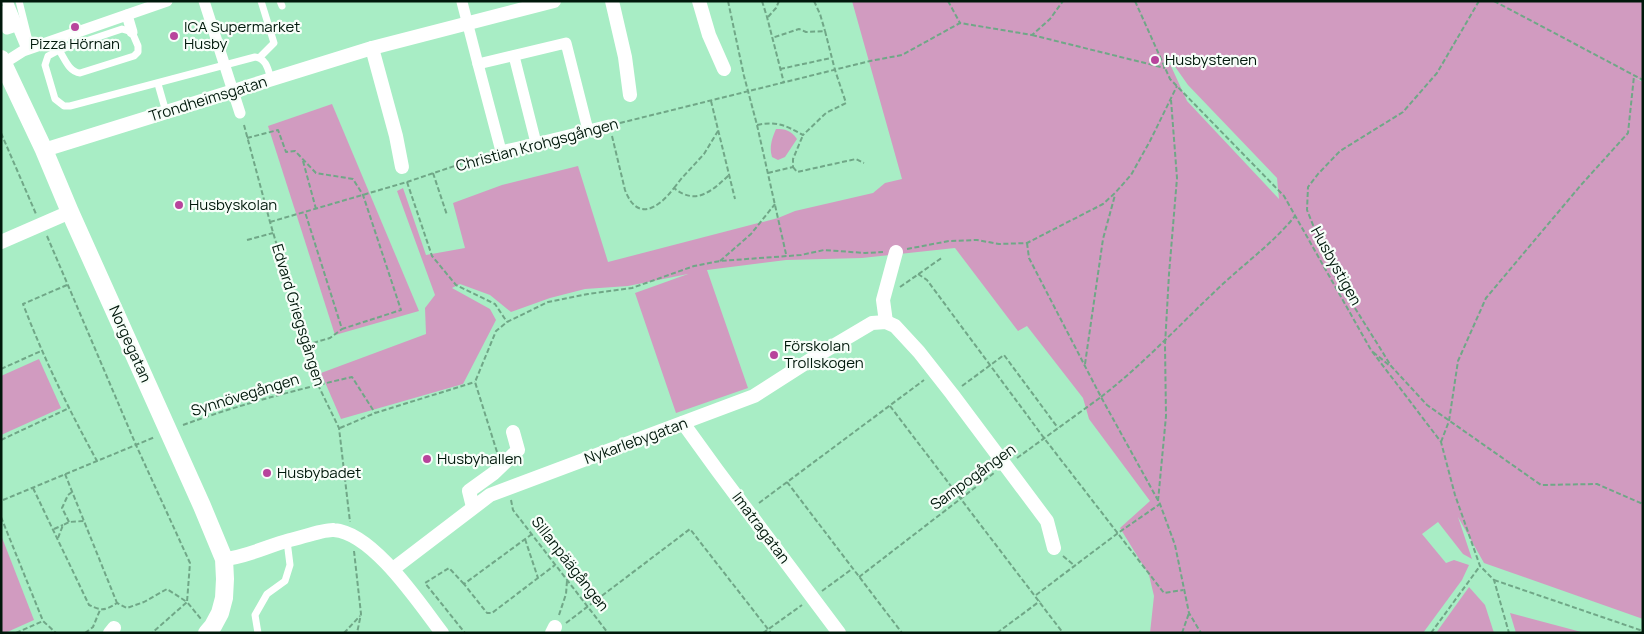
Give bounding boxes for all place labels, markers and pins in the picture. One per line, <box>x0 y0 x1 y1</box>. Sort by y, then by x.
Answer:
place label: ICA Supermarket Husby <box>184 16 300 54</box>
marker: Pizza Hörnan <box>69 21 81 33</box>
marker: ICA Supermarket Husby <box>168 30 180 42</box>
place label: Pizza Hörnan <box>30 33 120 54</box>
place label: Husbystenen <box>1165 49 1257 70</box>
marker: Husbystenen <box>1149 54 1161 66</box>
place label: Husbyskolan <box>189 194 277 215</box>
marker: Husbyskolan <box>173 199 185 211</box>
place label: Förskolan Trollskogen <box>784 335 864 373</box>
marker: Förskolan Trollskogen <box>768 349 780 361</box>
place label: Husbyhallen <box>437 448 522 469</box>
marker: Husbyhallen <box>421 453 433 465</box>
place label: Husbybadet <box>277 462 361 483</box>
marker: Husbybadet <box>261 467 273 479</box>

